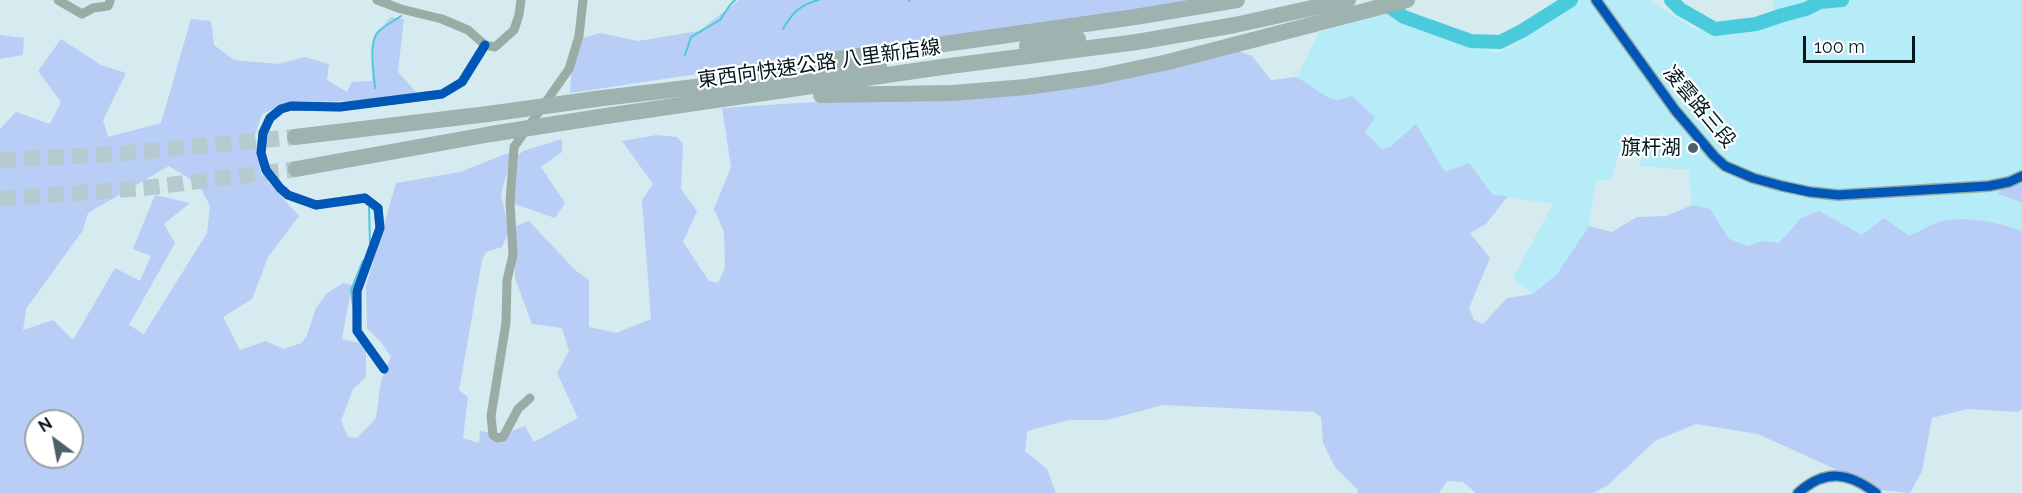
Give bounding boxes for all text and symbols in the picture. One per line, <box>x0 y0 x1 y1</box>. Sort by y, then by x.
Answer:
scale bar <box>1806 24 1918 62</box>
street label: 東西向快速公路 八里新店線 <box>696 35 942 93</box>
text: 100 m <box>1814 36 1865 57</box>
street label: 凌雲路三段 <box>1658 61 1740 153</box>
place label: 旗杆湖 <box>1621 136 1681 160</box>
marker: 旗杆湖 <box>1686 141 1700 155</box>
north arrow <box>24 409 84 469</box>
text: N <box>35 414 55 436</box>

